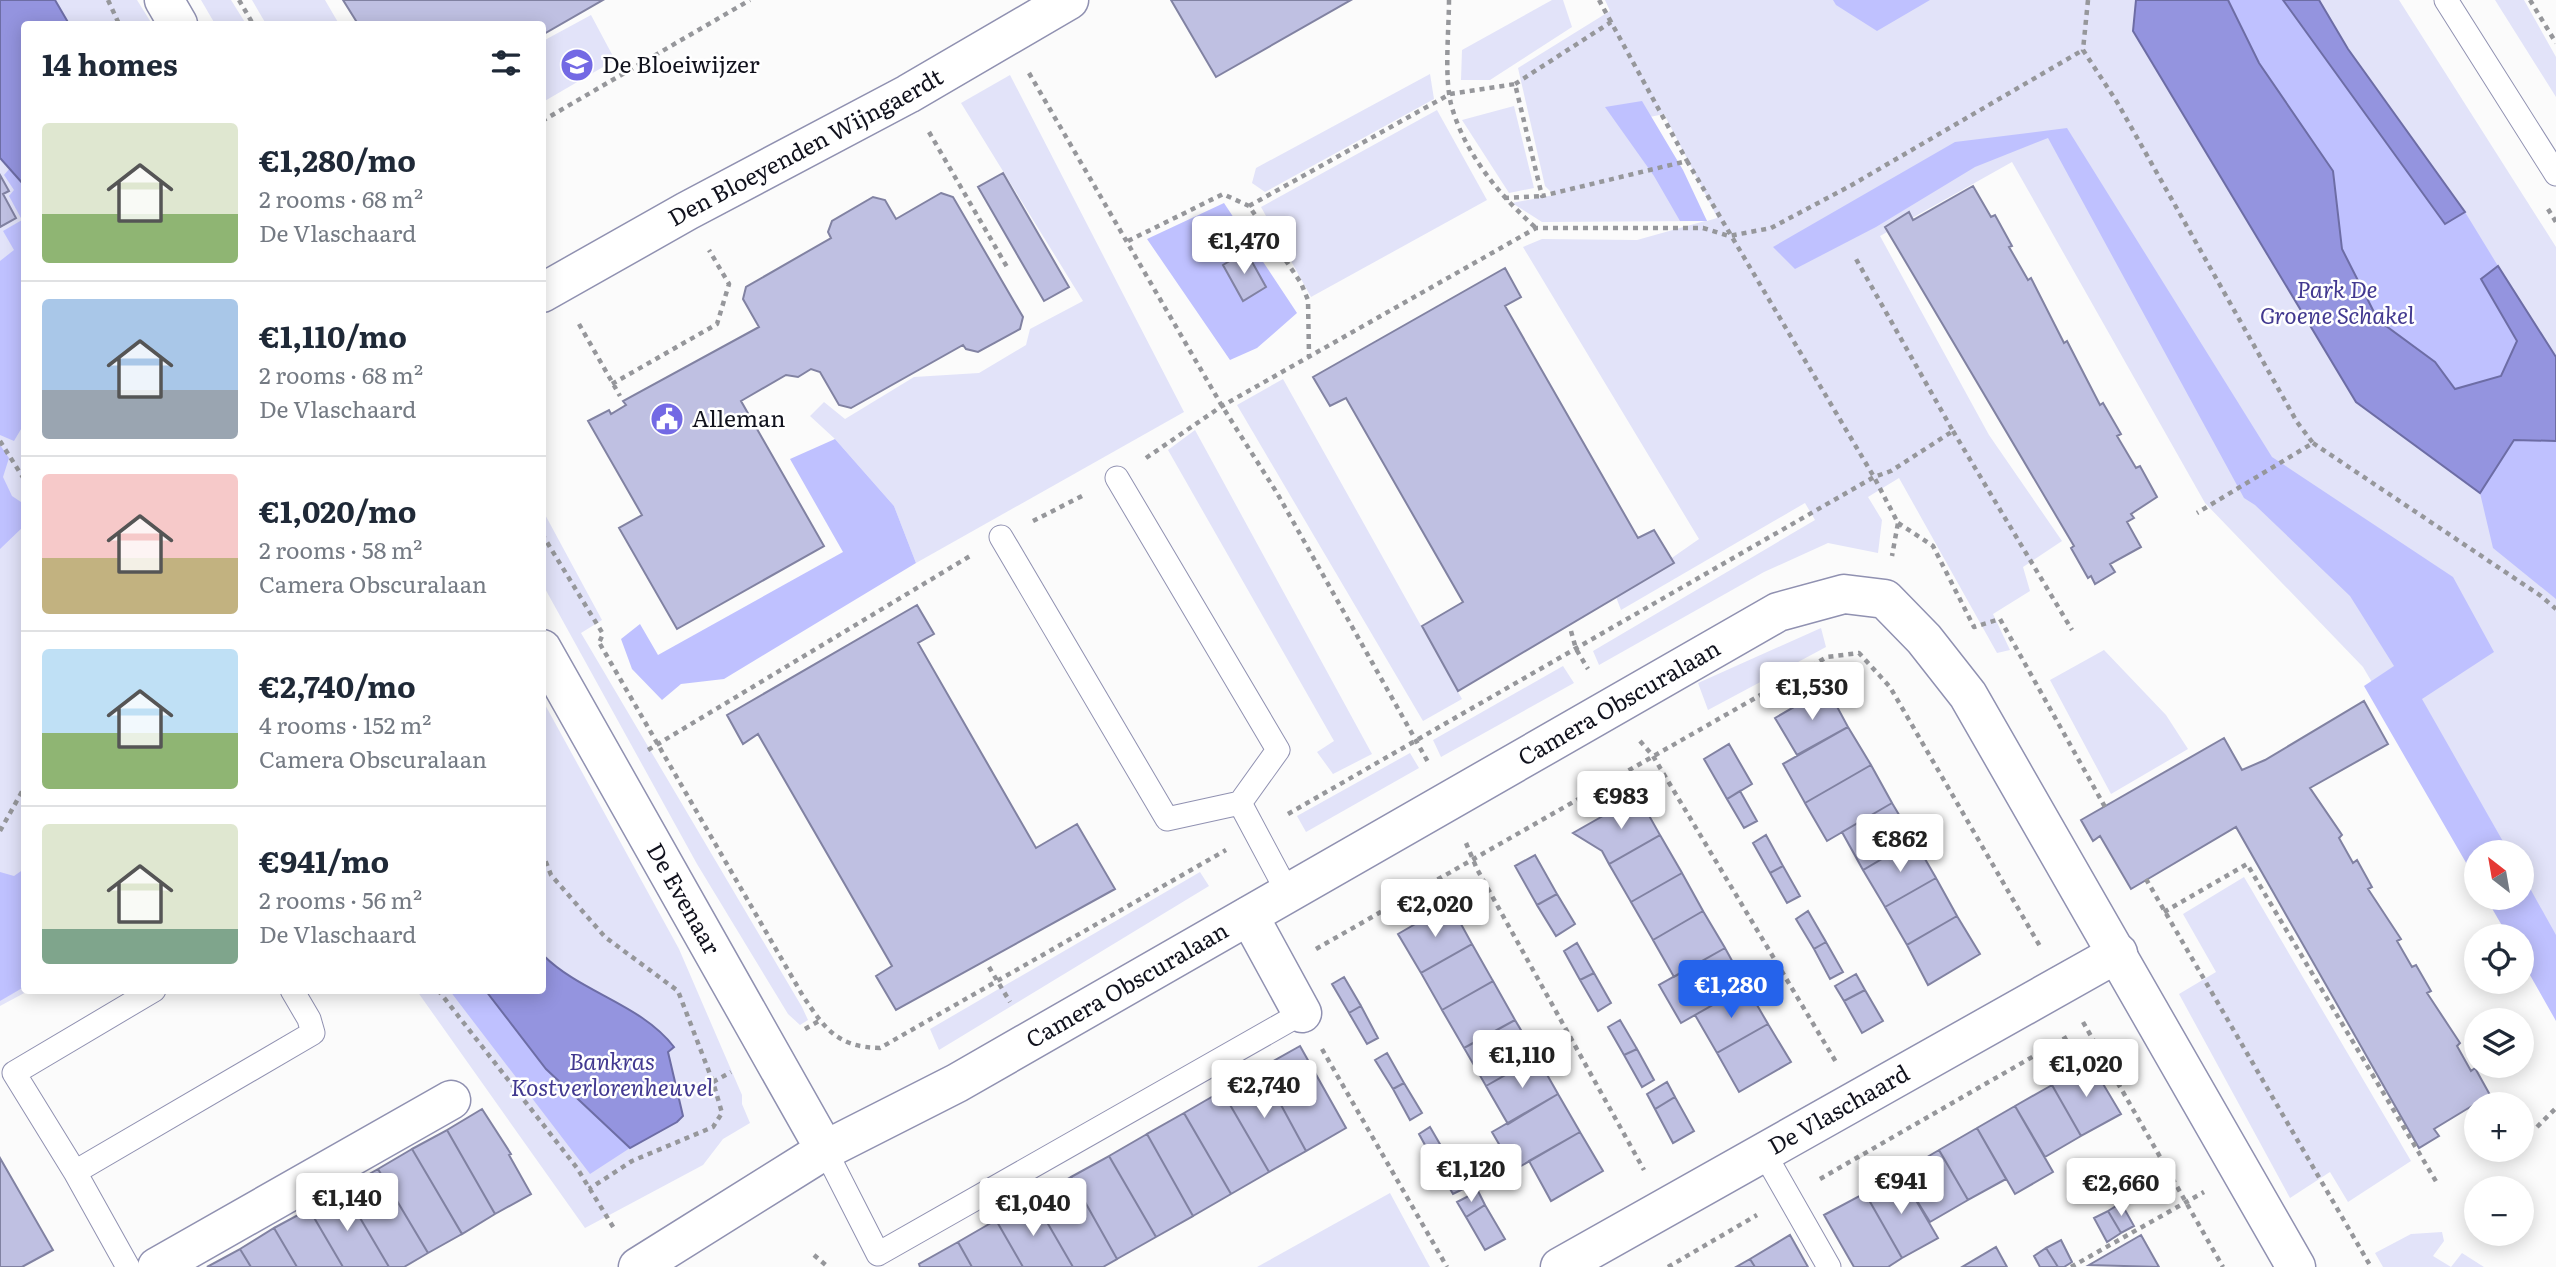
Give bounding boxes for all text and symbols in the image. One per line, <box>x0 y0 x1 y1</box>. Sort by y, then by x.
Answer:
text: 14 homes <box>42 41 178 85</box>
icon: filters <box>487 44 525 82</box>
school or university icon: De Bloeiwijzer <box>558 46 596 84</box>
place label: De Bloeiwijzer <box>602 46 760 80</box>
street label: Den Bloeyenden Wijngaerdt <box>661 58 949 233</box>
text: €1,280/mo <box>259 137 416 181</box>
icon: home <box>98 151 182 235</box>
text: 2 rooms · 68 m² <box>259 181 423 215</box>
text: De Vlaschaard <box>259 215 416 249</box>
pin: €1,470 <box>1187 216 1301 276</box>
text: €1,470 <box>1208 222 1280 256</box>
park label: Park De Groene Schakel <box>2260 271 2415 331</box>
text: €1,110/mo <box>259 313 407 357</box>
icon: home <box>98 327 182 411</box>
text: 2 rooms · 68 m² <box>259 357 423 391</box>
text: De Vlaschaard <box>259 391 416 425</box>
public building icon: Alleman <box>648 400 686 438</box>
place label: Alleman <box>692 400 786 434</box>
text: €1,020/mo <box>259 488 416 532</box>
icon: home <box>98 502 182 586</box>
text: 2 rooms · 58 m² <box>259 532 422 566</box>
text: Camera Obscuralaan <box>259 566 487 600</box>
street label: Camera Obscuralaan <box>1511 630 1726 773</box>
pin: €1,530 <box>1755 662 1869 722</box>
text: €2,740/mo <box>259 663 416 707</box>
text: €1,530 <box>1776 668 1848 702</box>
icon: home <box>98 677 182 761</box>
text: 4 rooms · 152 m² <box>259 707 432 741</box>
text: Camera Obscuralaan <box>259 741 487 775</box>
pin: €983 <box>1580 772 1662 831</box>
text: €983 <box>1593 777 1649 811</box>
pin: €862 <box>1859 814 1941 874</box>
text: €862 <box>1872 820 1928 854</box>
street label: De Evenaar <box>640 836 730 960</box>
text: €941/mo <box>259 838 389 882</box>
north arrow <box>2464 840 2534 910</box>
map controls <box>2464 840 2534 1246</box>
icon: home <box>98 852 182 936</box>
pin: €2,020 <box>1378 880 1492 939</box>
text: 2 rooms · 56 m² <box>259 882 422 916</box>
text: €2,020 <box>1397 885 1473 919</box>
street label: Camera Obscuralaan <box>1019 912 1234 1055</box>
text: De Vlaschaard <box>259 916 416 950</box>
button: locate <box>2464 924 2534 994</box>
pin: €1,280 <box>1674 960 1788 1020</box>
text: €1,280 <box>1694 966 1768 1000</box>
button: layers <box>2464 1008 2534 1078</box>
pin: €1,110 <box>1465 1030 1579 1090</box>
text: €1,110 <box>1489 1036 1555 1070</box>
pin: €1,020 <box>2029 1040 2143 1099</box>
park label: Bankras Kostverlorenheuvel <box>511 1043 714 1103</box>
text: €1,020 <box>2049 1045 2123 1079</box>
street label: De Vlaschaard <box>1761 1055 1915 1162</box>
pin: €2,740 <box>1207 1060 1321 1120</box>
text: €2,740 <box>1228 1066 1300 1100</box>
button: + <box>2464 1092 2534 1162</box>
pin: €1,120 <box>1414 1144 1528 1204</box>
text: €1,120 <box>1436 1150 1506 1184</box>
pin: €941 <box>1860 1156 1942 1216</box>
pin: €2,660 <box>2064 1158 2178 1218</box>
text: €941 <box>1875 1162 1927 1196</box>
text: €2,660 <box>2083 1164 2159 1198</box>
pin: €1,140 <box>290 1174 404 1233</box>
button: − <box>2464 1176 2534 1246</box>
pin: €1,040 <box>976 1178 1090 1238</box>
text: €1,140 <box>312 1179 382 1213</box>
text: €1,040 <box>995 1184 1071 1218</box>

